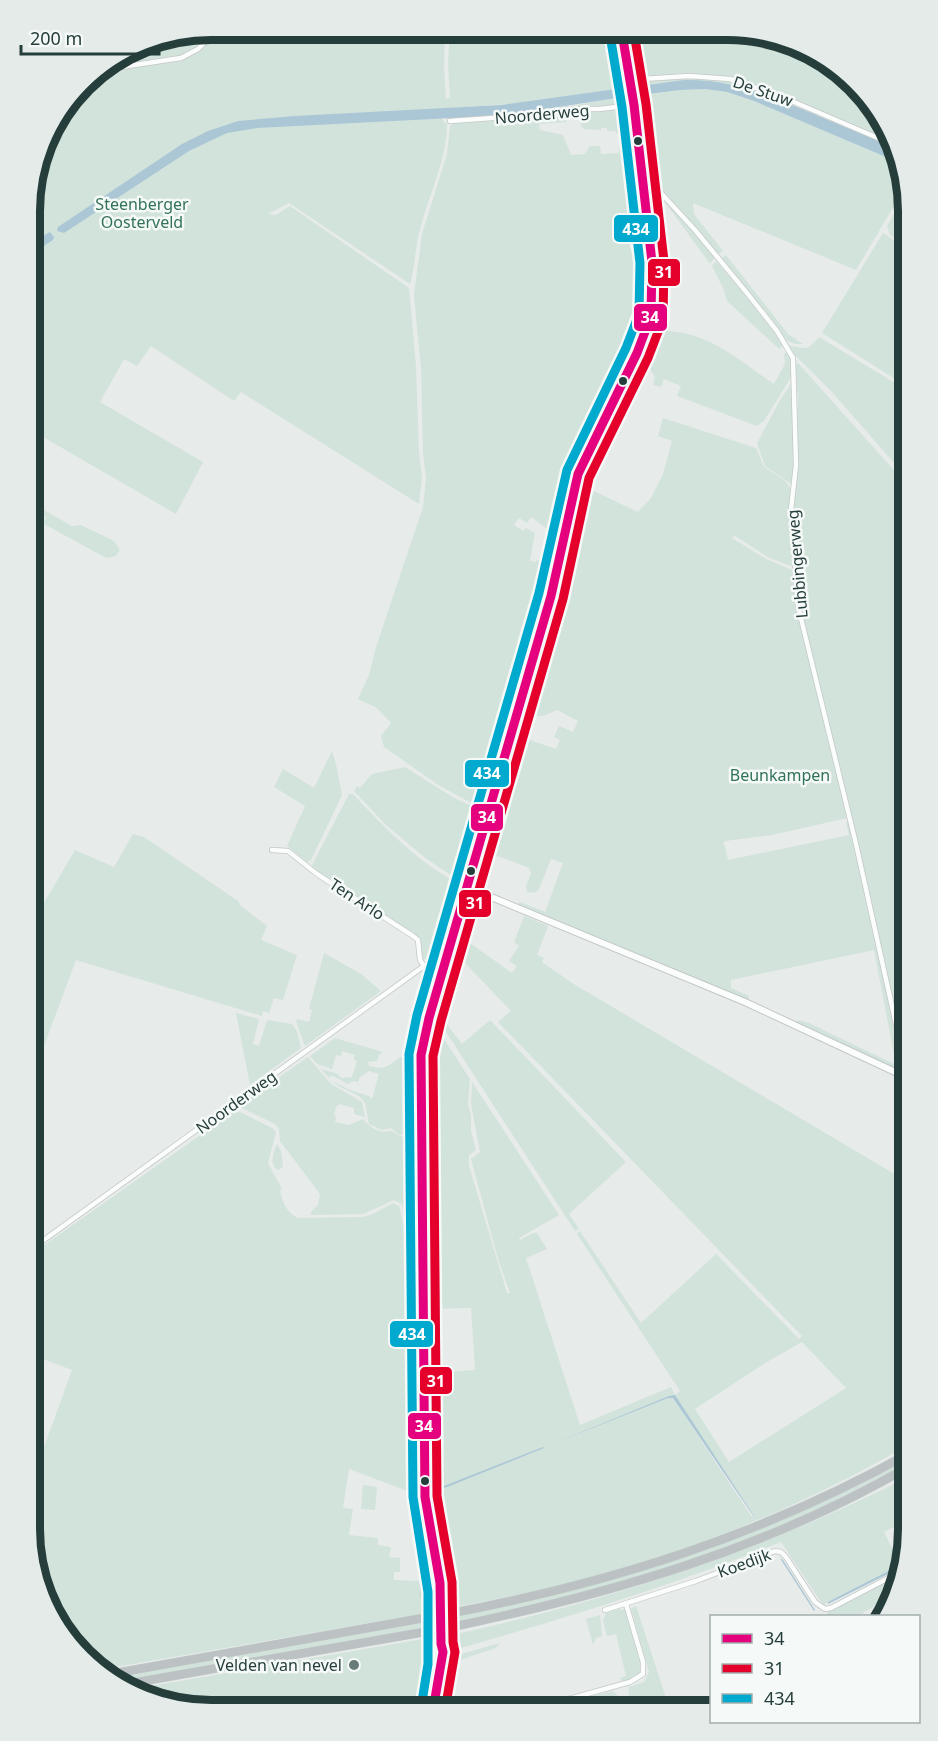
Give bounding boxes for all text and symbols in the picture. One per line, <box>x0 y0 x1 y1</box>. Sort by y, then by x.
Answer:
scale bar <box>21 18 159 56</box>
text: 200 m <box>30 26 82 50</box>
street label: De Stuw <box>730 71 796 112</box>
street label: Noorderweg <box>494 99 590 129</box>
unlabelled marker <box>632 135 644 147</box>
park label: Steenberger Oosterveld <box>95 193 189 233</box>
line badge: 434 <box>613 214 659 243</box>
text: 434 <box>622 218 650 240</box>
line badge: 31 <box>647 258 681 287</box>
text: 31 <box>655 261 673 283</box>
line badge: 34 <box>633 303 668 332</box>
text: 34 <box>641 306 659 328</box>
unlabelled marker <box>617 375 629 387</box>
street label: Lubbingerweg <box>781 509 813 619</box>
line badge: 434 <box>464 759 510 788</box>
text: 434 <box>473 762 501 784</box>
park label: Beunkampen <box>730 764 830 786</box>
line badge: 34 <box>470 803 504 832</box>
text: 34 <box>478 806 496 828</box>
unlabelled marker <box>465 865 477 877</box>
street label: Ten Arlo <box>325 873 389 925</box>
line badge: 31 <box>458 889 492 918</box>
text: 31 <box>466 892 484 914</box>
street label: Noorderweg <box>191 1065 281 1139</box>
line badge: 434 <box>389 1320 434 1348</box>
text: 434 <box>398 1323 426 1345</box>
line badge: 31 <box>419 1366 453 1395</box>
text: 31 <box>427 1370 445 1392</box>
line badge: 34 <box>407 1412 442 1440</box>
text: 34 <box>415 1415 433 1437</box>
unlabelled marker <box>419 1475 431 1487</box>
street label: Koedijk <box>714 1543 774 1583</box>
legend <box>710 1615 920 1723</box>
text: 34 <box>764 1626 785 1650</box>
place label: Velden van nevel <box>216 1654 342 1676</box>
text: 31 <box>764 1656 785 1680</box>
marker: Velden van nevel <box>347 1658 361 1672</box>
text: 434 <box>764 1686 795 1710</box>

